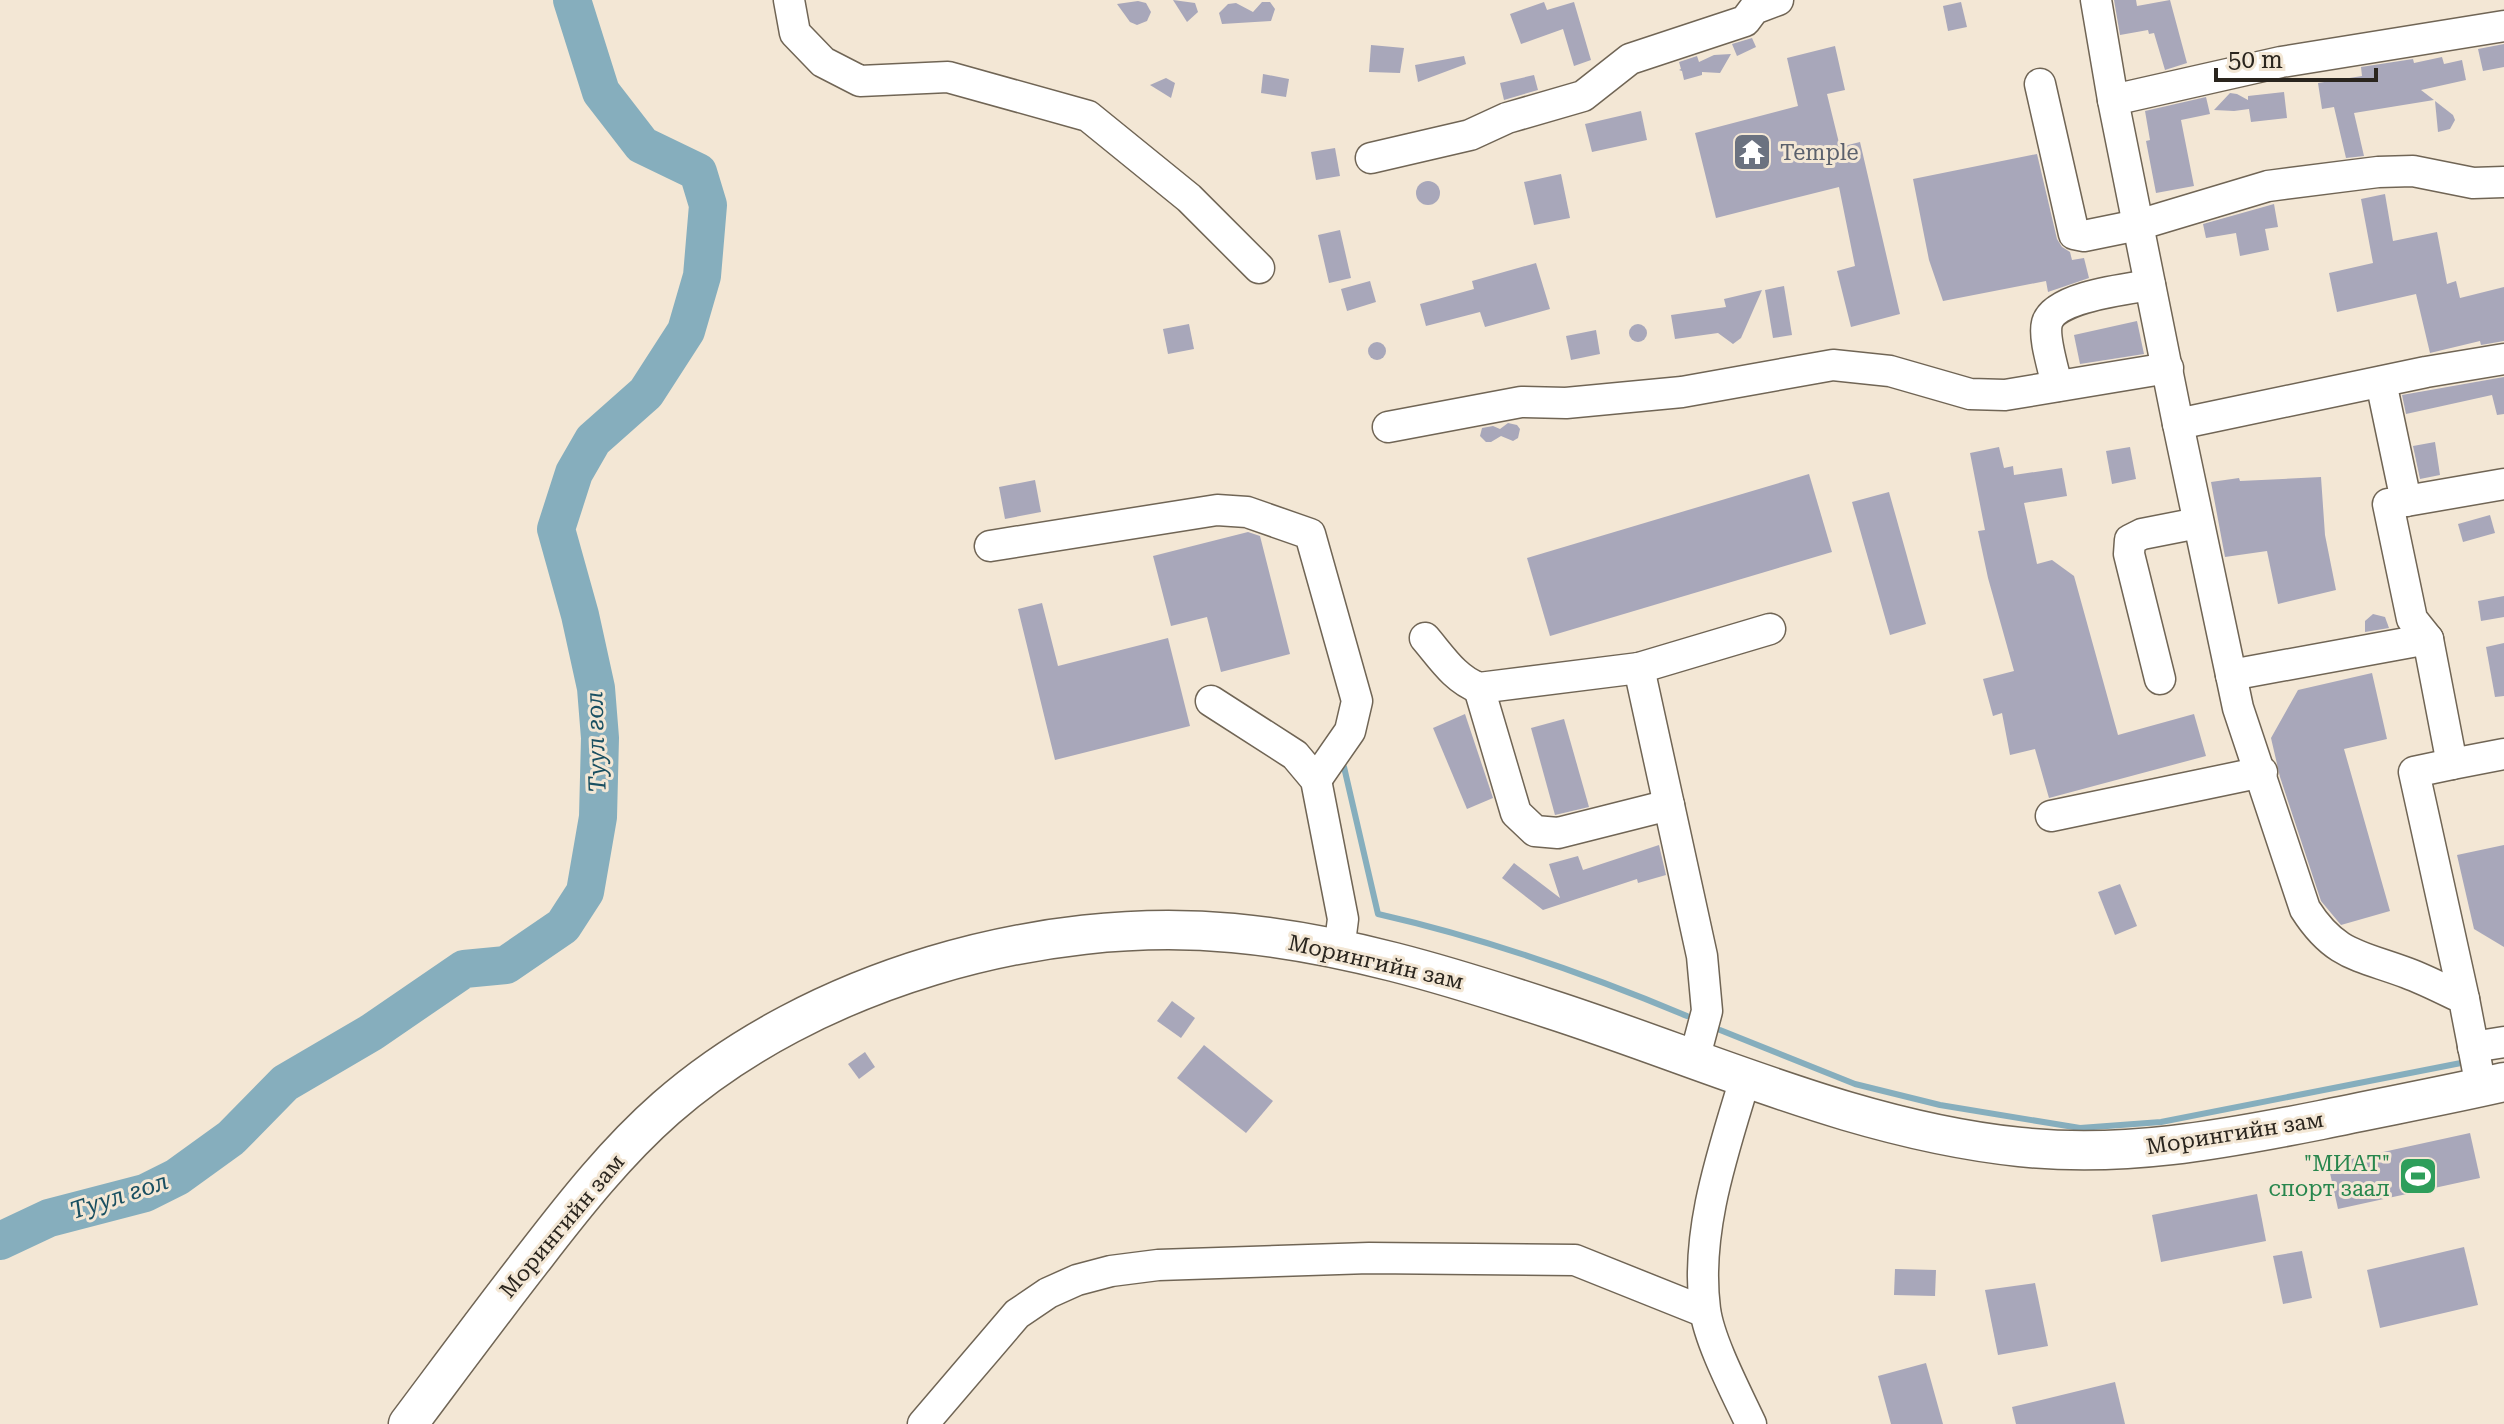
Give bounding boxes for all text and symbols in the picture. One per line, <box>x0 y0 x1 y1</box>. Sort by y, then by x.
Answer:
scale bar <box>2216 32 2376 82</box>
text: 50 m <box>2228 46 2283 74</box>
temple icon: Temple <box>1731 131 1773 173</box>
place label: Temple <box>1780 140 1859 165</box>
water label: Туул гол <box>580 691 612 793</box>
street label: Морингийн зам <box>1286 930 1466 994</box>
street label: Морингийн зам <box>2144 1107 2326 1159</box>
street label: Морингийн зам <box>495 1149 629 1303</box>
place label: "МИАТ" спорт заал <box>2268 1151 2390 1201</box>
sports icon: "МИАТ" спорт заал <box>2397 1155 2439 1197</box>
water label: Туул гол <box>66 1167 172 1225</box>

